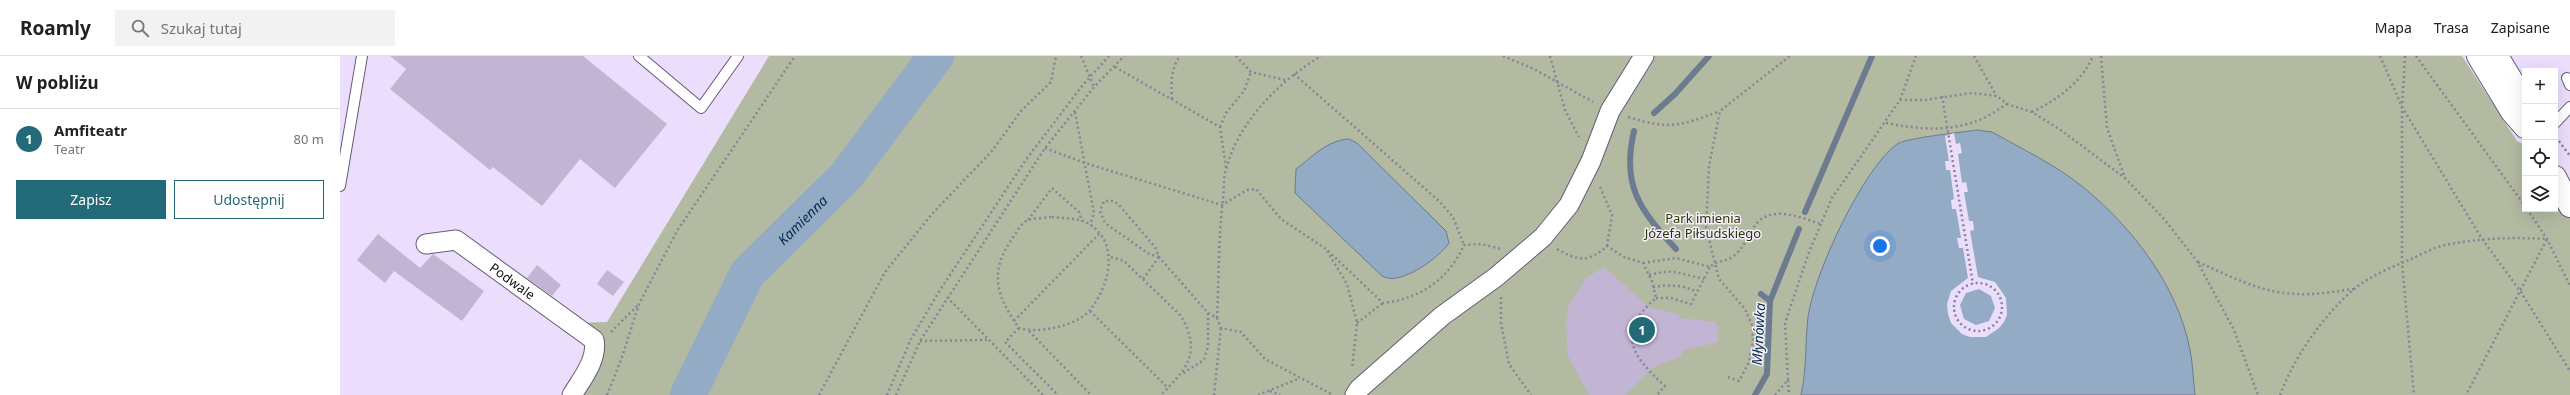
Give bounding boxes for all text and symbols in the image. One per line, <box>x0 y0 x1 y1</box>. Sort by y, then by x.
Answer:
search box <box>115 10 395 46</box>
text: Roamly <box>20 15 91 41</box>
icon: search <box>129 17 151 39</box>
text: Szukaj tutaj <box>161 18 242 38</box>
text: Mapa <box>2375 18 2412 37</box>
text: Trasa <box>2434 18 2469 37</box>
text: Zapisane <box>2491 18 2550 37</box>
map controls <box>2522 68 2558 212</box>
button: + <box>2522 68 2558 104</box>
text: W pobliżu <box>16 71 99 94</box>
button: − <box>2522 104 2558 140</box>
text: Amfiteatr <box>54 120 127 140</box>
text: 1 <box>25 130 33 148</box>
text: 80 m <box>294 130 324 148</box>
text: Teatr <box>54 140 85 158</box>
button: locate <box>2522 140 2558 176</box>
button: layers <box>2522 176 2558 212</box>
button: Zapisz <box>16 180 166 219</box>
button: Udostępnij <box>174 180 324 219</box>
water label: Kamienna <box>773 191 831 248</box>
park label: Park imienia Józefa Piłsudskiego <box>1643 209 1761 242</box>
your location <box>1870 236 1890 256</box>
street label: Podwale <box>486 258 539 303</box>
water label: Młynówka <box>1747 302 1769 366</box>
pin: 1 <box>1629 315 1655 345</box>

